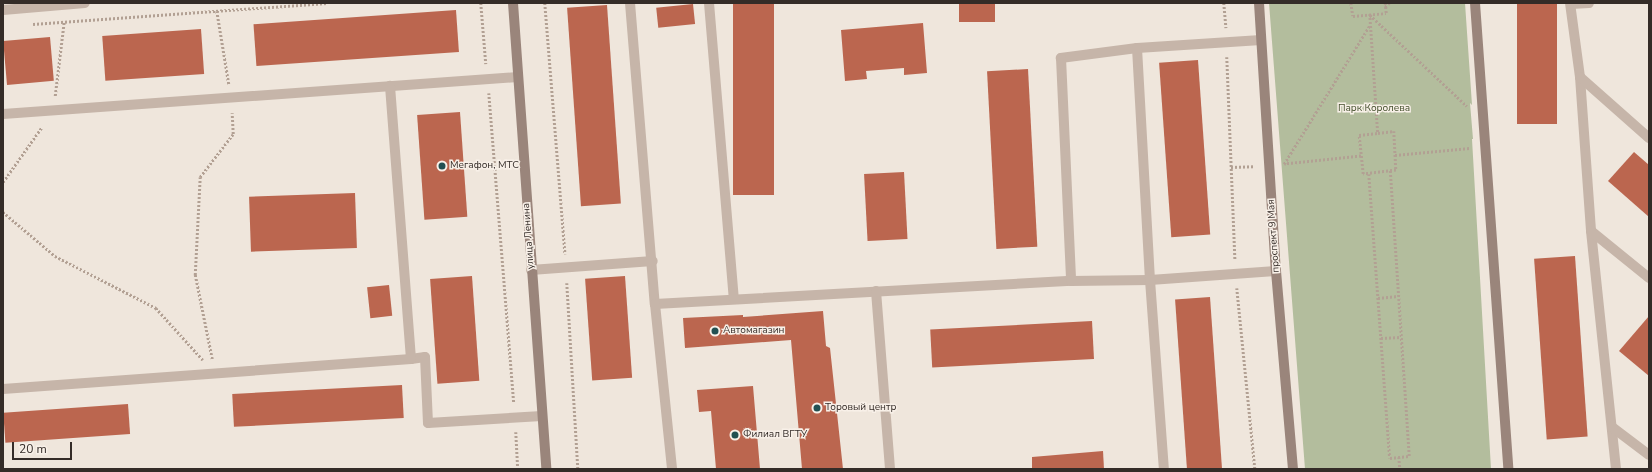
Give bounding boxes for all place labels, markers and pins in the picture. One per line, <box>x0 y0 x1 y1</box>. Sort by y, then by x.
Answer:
place label: Мегафон, МТС <box>450 160 519 172</box>
marker: Мегафон, МТС <box>437 161 447 171</box>
place label: Автомагазин <box>723 325 784 337</box>
marker: Автомагазин <box>710 326 720 336</box>
place label: Торовый центр <box>825 402 896 414</box>
marker: Торовый центр <box>812 403 822 413</box>
place label: Филиал ВГТУ <box>743 429 807 441</box>
marker: Филиал ВГТУ <box>730 430 740 440</box>

